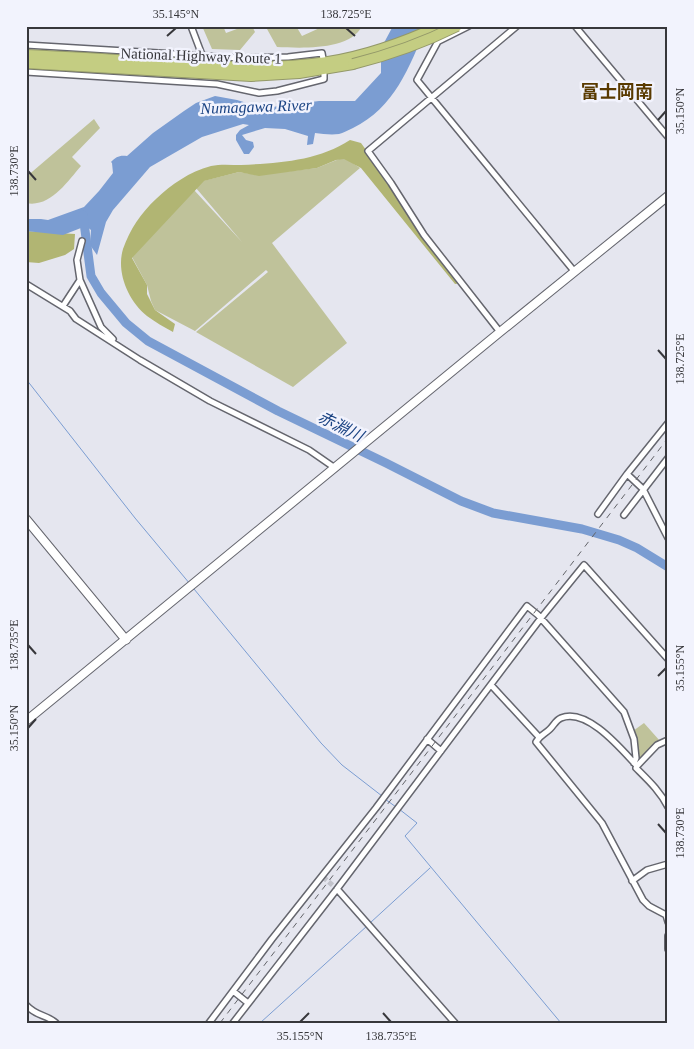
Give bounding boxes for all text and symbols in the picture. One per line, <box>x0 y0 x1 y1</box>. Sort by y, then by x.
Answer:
text: 35.145°N <box>153 7 200 21</box>
text: 138.725°E <box>320 7 372 21</box>
street label: National Highway Route 1 <box>120 45 282 67</box>
district label: 富士岡南 <box>581 82 653 102</box>
text: 35.150°N <box>673 87 687 134</box>
water label: Numagawa River <box>199 96 313 118</box>
text: 138.730°E <box>7 145 21 197</box>
text: 138.725°E <box>673 333 687 385</box>
water label: 赤淵川 <box>315 408 368 445</box>
text: 138.735°E <box>7 619 21 671</box>
text: 35.155°N <box>673 644 687 691</box>
text: 35.150°N <box>7 704 21 751</box>
text: 138.730°E <box>673 807 687 859</box>
text: 35.155°N <box>277 1029 324 1043</box>
text: 138.735°E <box>365 1029 417 1043</box>

